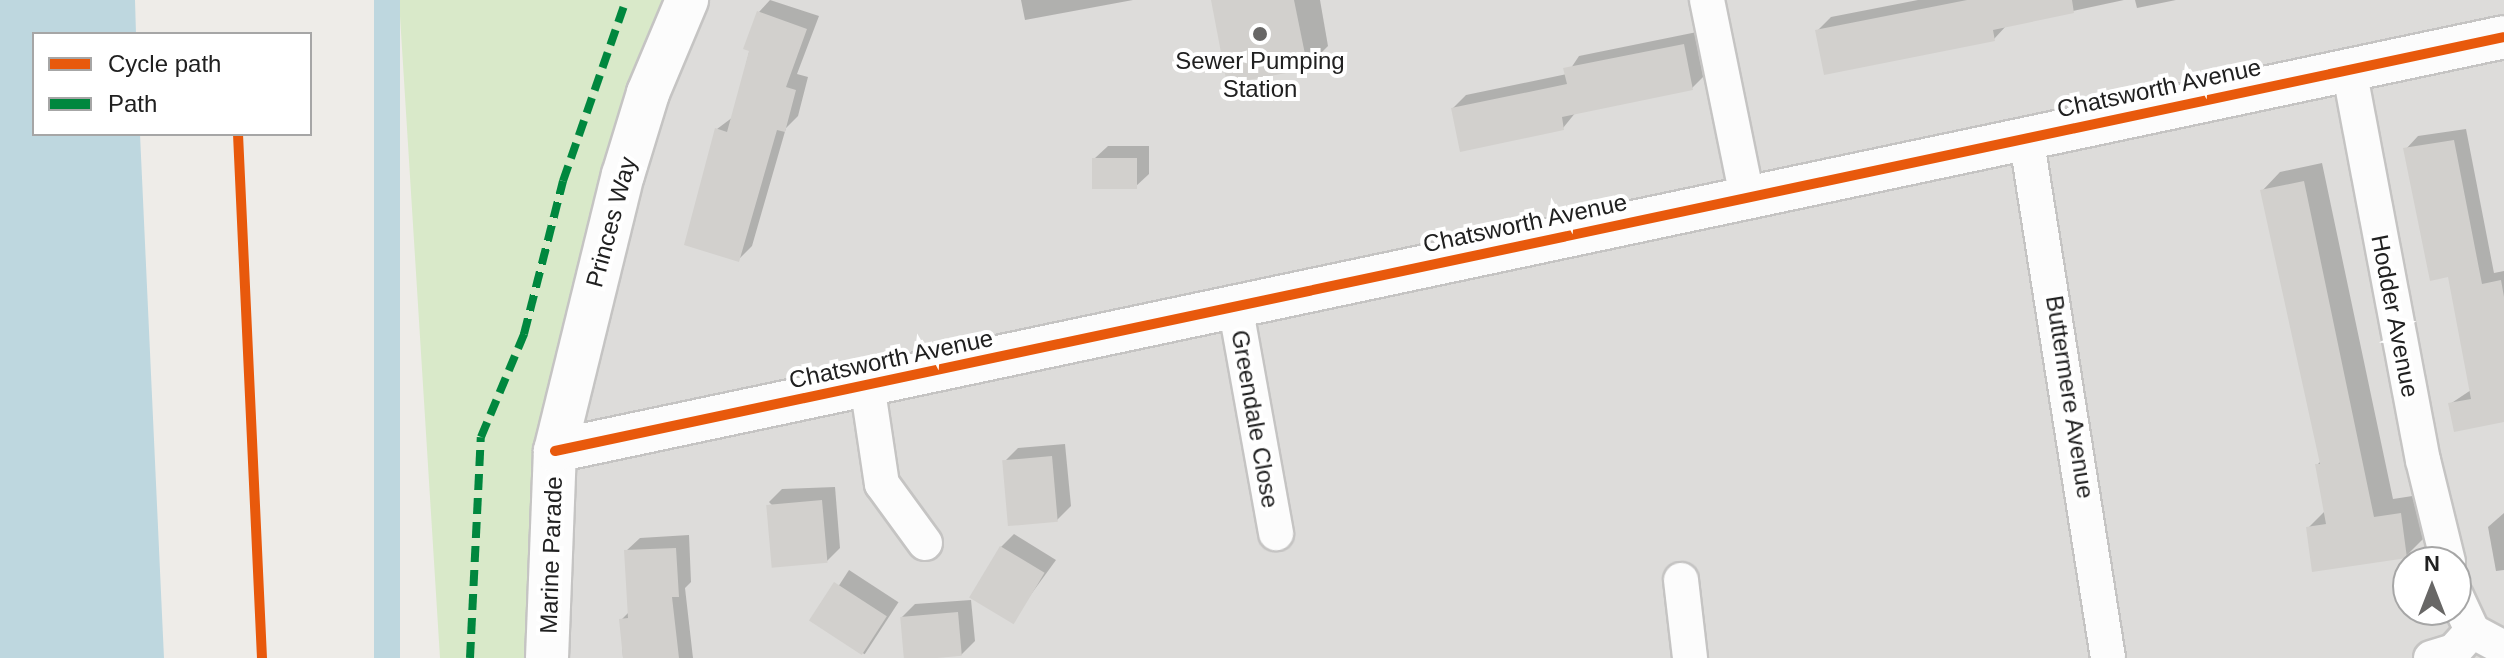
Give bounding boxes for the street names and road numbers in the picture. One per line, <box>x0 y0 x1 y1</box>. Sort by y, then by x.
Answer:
street label: Chatsworth Avenue <box>2054 52 2264 124</box>
street label: Princes Way <box>580 154 642 290</box>
street label: Chatsworth Avenue <box>1420 187 1630 259</box>
street label: Hodder Avenue <box>2365 232 2425 400</box>
street label: Buttermere Avenue <box>2040 293 2100 501</box>
street label: Chatsworth Avenue <box>786 323 996 395</box>
street label: Greendale Close <box>1225 328 1285 510</box>
street label: Marine Parade <box>534 476 568 634</box>

